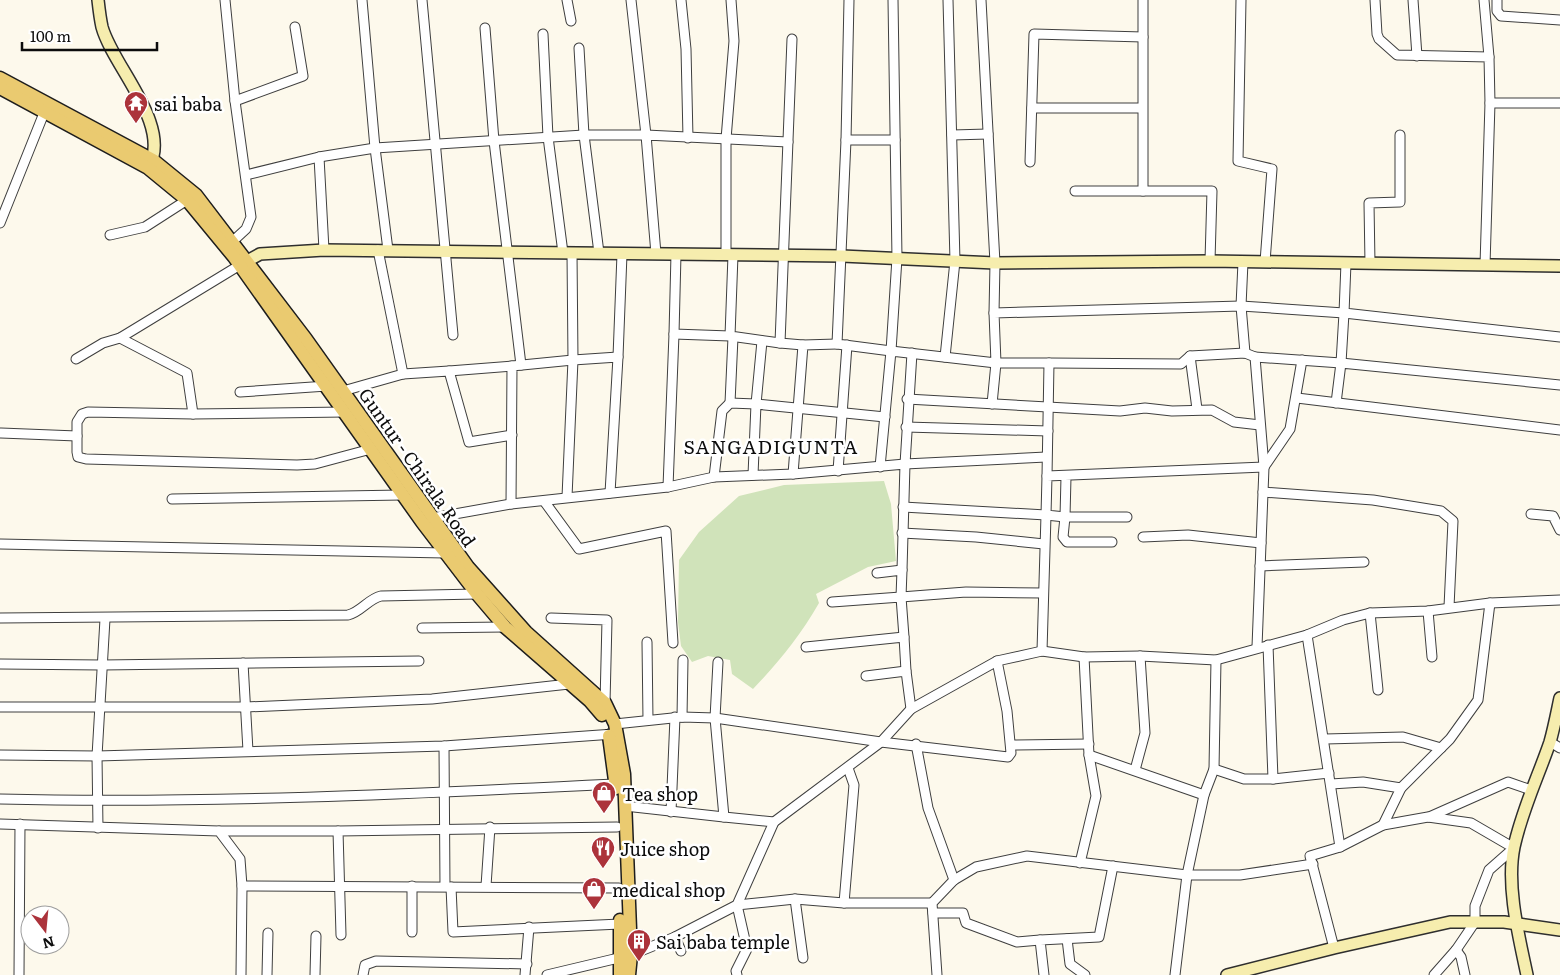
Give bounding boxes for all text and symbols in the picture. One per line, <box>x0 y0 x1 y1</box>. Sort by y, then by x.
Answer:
scale bar <box>22 20 158 52</box>
text: 100 m <box>30 24 71 47</box>
temple icon: sai baba <box>123 90 149 124</box>
place label: sai baba <box>154 90 222 117</box>
street label: Guntur - Chirala Road <box>353 382 483 552</box>
district label: SANGADIGUNTA <box>684 432 858 460</box>
shop icon: Tea shop <box>591 780 617 814</box>
place label: Tea shop <box>622 780 698 807</box>
restaurant icon: Juice shop <box>590 835 616 869</box>
place label: Juice shop <box>620 835 710 862</box>
shop icon: medical shop <box>581 876 607 910</box>
place label: medical shop <box>612 876 725 903</box>
north arrow <box>20 905 70 955</box>
building icon: Sai baba temple <box>626 928 652 962</box>
place label: Sai baba temple <box>656 928 790 955</box>
text: N <box>40 932 57 955</box>

